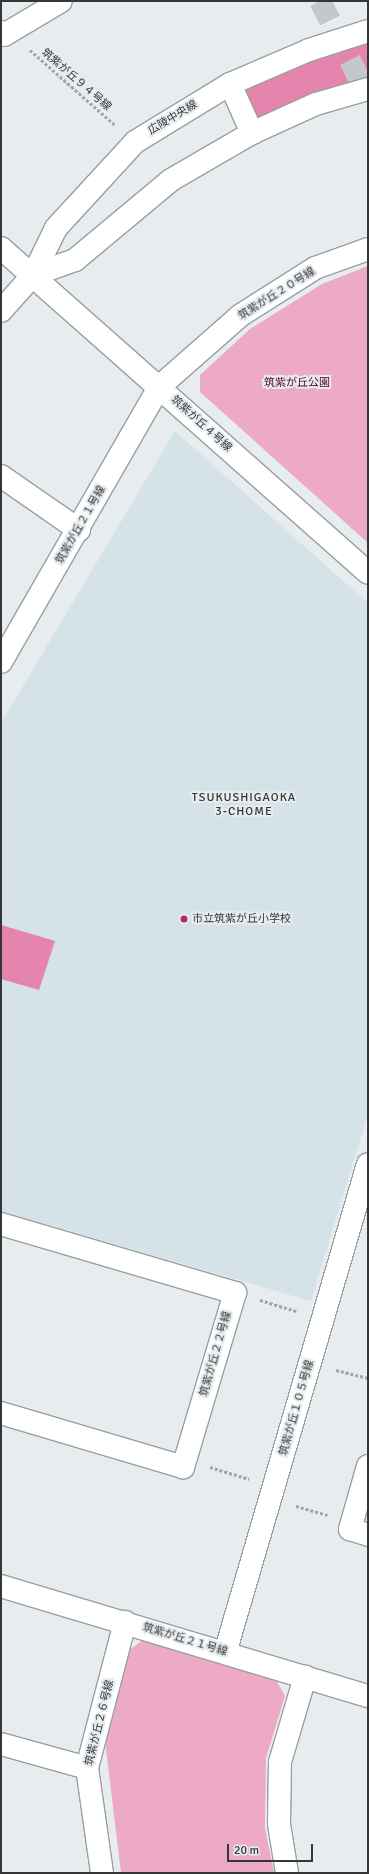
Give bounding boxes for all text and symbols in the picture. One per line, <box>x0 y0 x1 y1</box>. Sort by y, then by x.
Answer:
street label: 筑紫が丘９４号線 <box>38 46 114 114</box>
street label: 広陵中央線 <box>146 98 200 138</box>
street label: 筑紫が丘２０号線 <box>236 265 318 323</box>
park label: 筑紫が丘公園 <box>264 376 330 390</box>
street label: 筑紫が丘４号線 <box>168 393 234 455</box>
street label: 筑紫が丘２１号線 <box>53 484 109 566</box>
district label: TSUKUSHIGAOKA 3-CHOME <box>192 791 296 819</box>
place label: 市立筑紫が丘小学校 <box>192 912 291 926</box>
marker: 市立筑紫が丘小学校 <box>179 914 189 924</box>
street label: 筑紫が丘２２号線 <box>198 1310 234 1398</box>
street label: 筑紫が丘１０５号線 <box>277 1359 317 1457</box>
street label: 筑紫が丘２１号線 <box>141 1621 229 1659</box>
street label: 筑紫が丘２６号線 <box>83 1679 117 1767</box>
scale bar <box>229 1836 315 1862</box>
text: 20 m <box>234 1843 259 1858</box>

